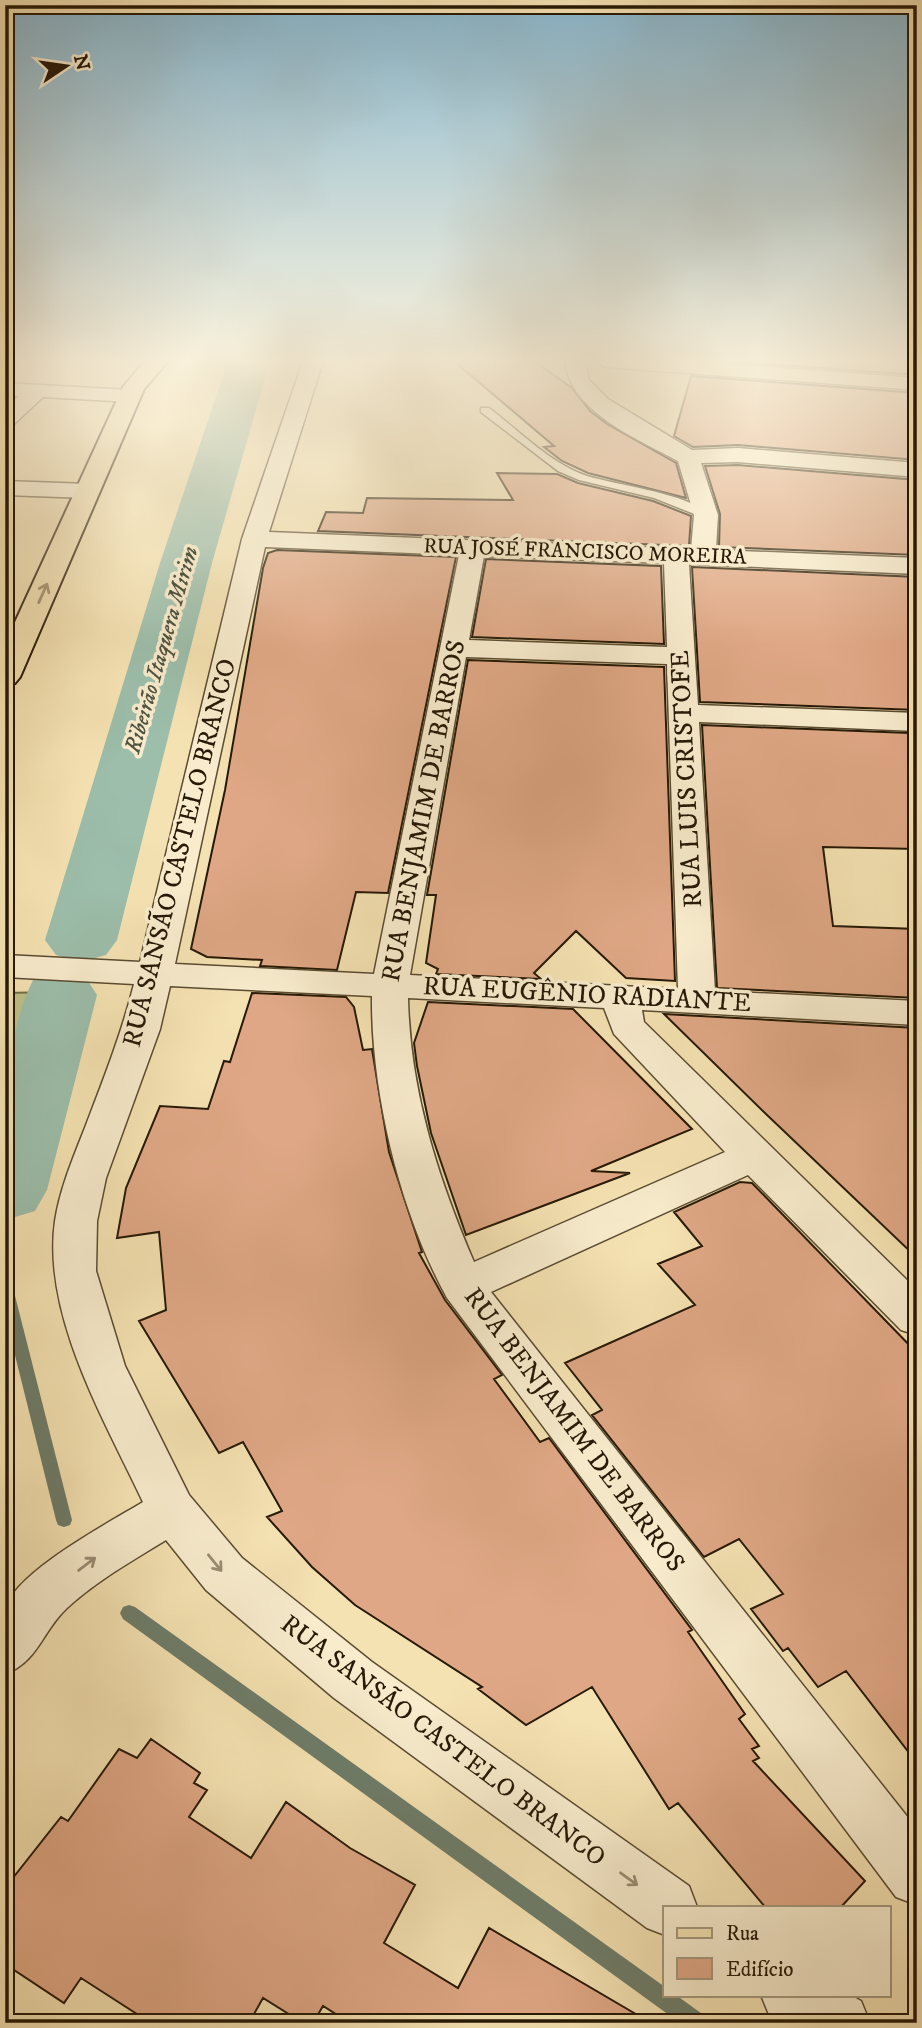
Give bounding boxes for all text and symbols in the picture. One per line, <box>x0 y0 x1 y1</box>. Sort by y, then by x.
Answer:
north arrow <box>32 32 102 102</box>
text: N <box>68 52 94 73</box>
street label: RUA JOSÉ FRANCISCO MOREIRA <box>423 532 748 571</box>
water label: Ribeirão Itaquera Mirim <box>118 543 205 758</box>
one-way arrow <box>37 582 50 604</box>
street label: RUA BENJAMIM DE BARROS <box>375 637 473 985</box>
street label: RUA LUIS CRISTOFE <box>664 649 710 909</box>
street label: RUA SANSÃO CASTELO BRANCO <box>115 655 244 1051</box>
street label: RUA EUGÊNIO RADIANTE <box>422 970 752 1020</box>
street label: RUA BENJAMIM DE BARROS <box>456 1281 692 1579</box>
one-way arrow <box>207 1553 223 1571</box>
one-way arrow <box>77 1556 95 1571</box>
street label: RUA SANSÃO CASTELO BRANCO <box>274 1607 613 1874</box>
one-way arrow <box>619 1872 638 1886</box>
legend <box>663 1906 890 1996</box>
text: Rua <box>726 1921 759 1947</box>
text: Edifício <box>726 1957 794 1983</box>

